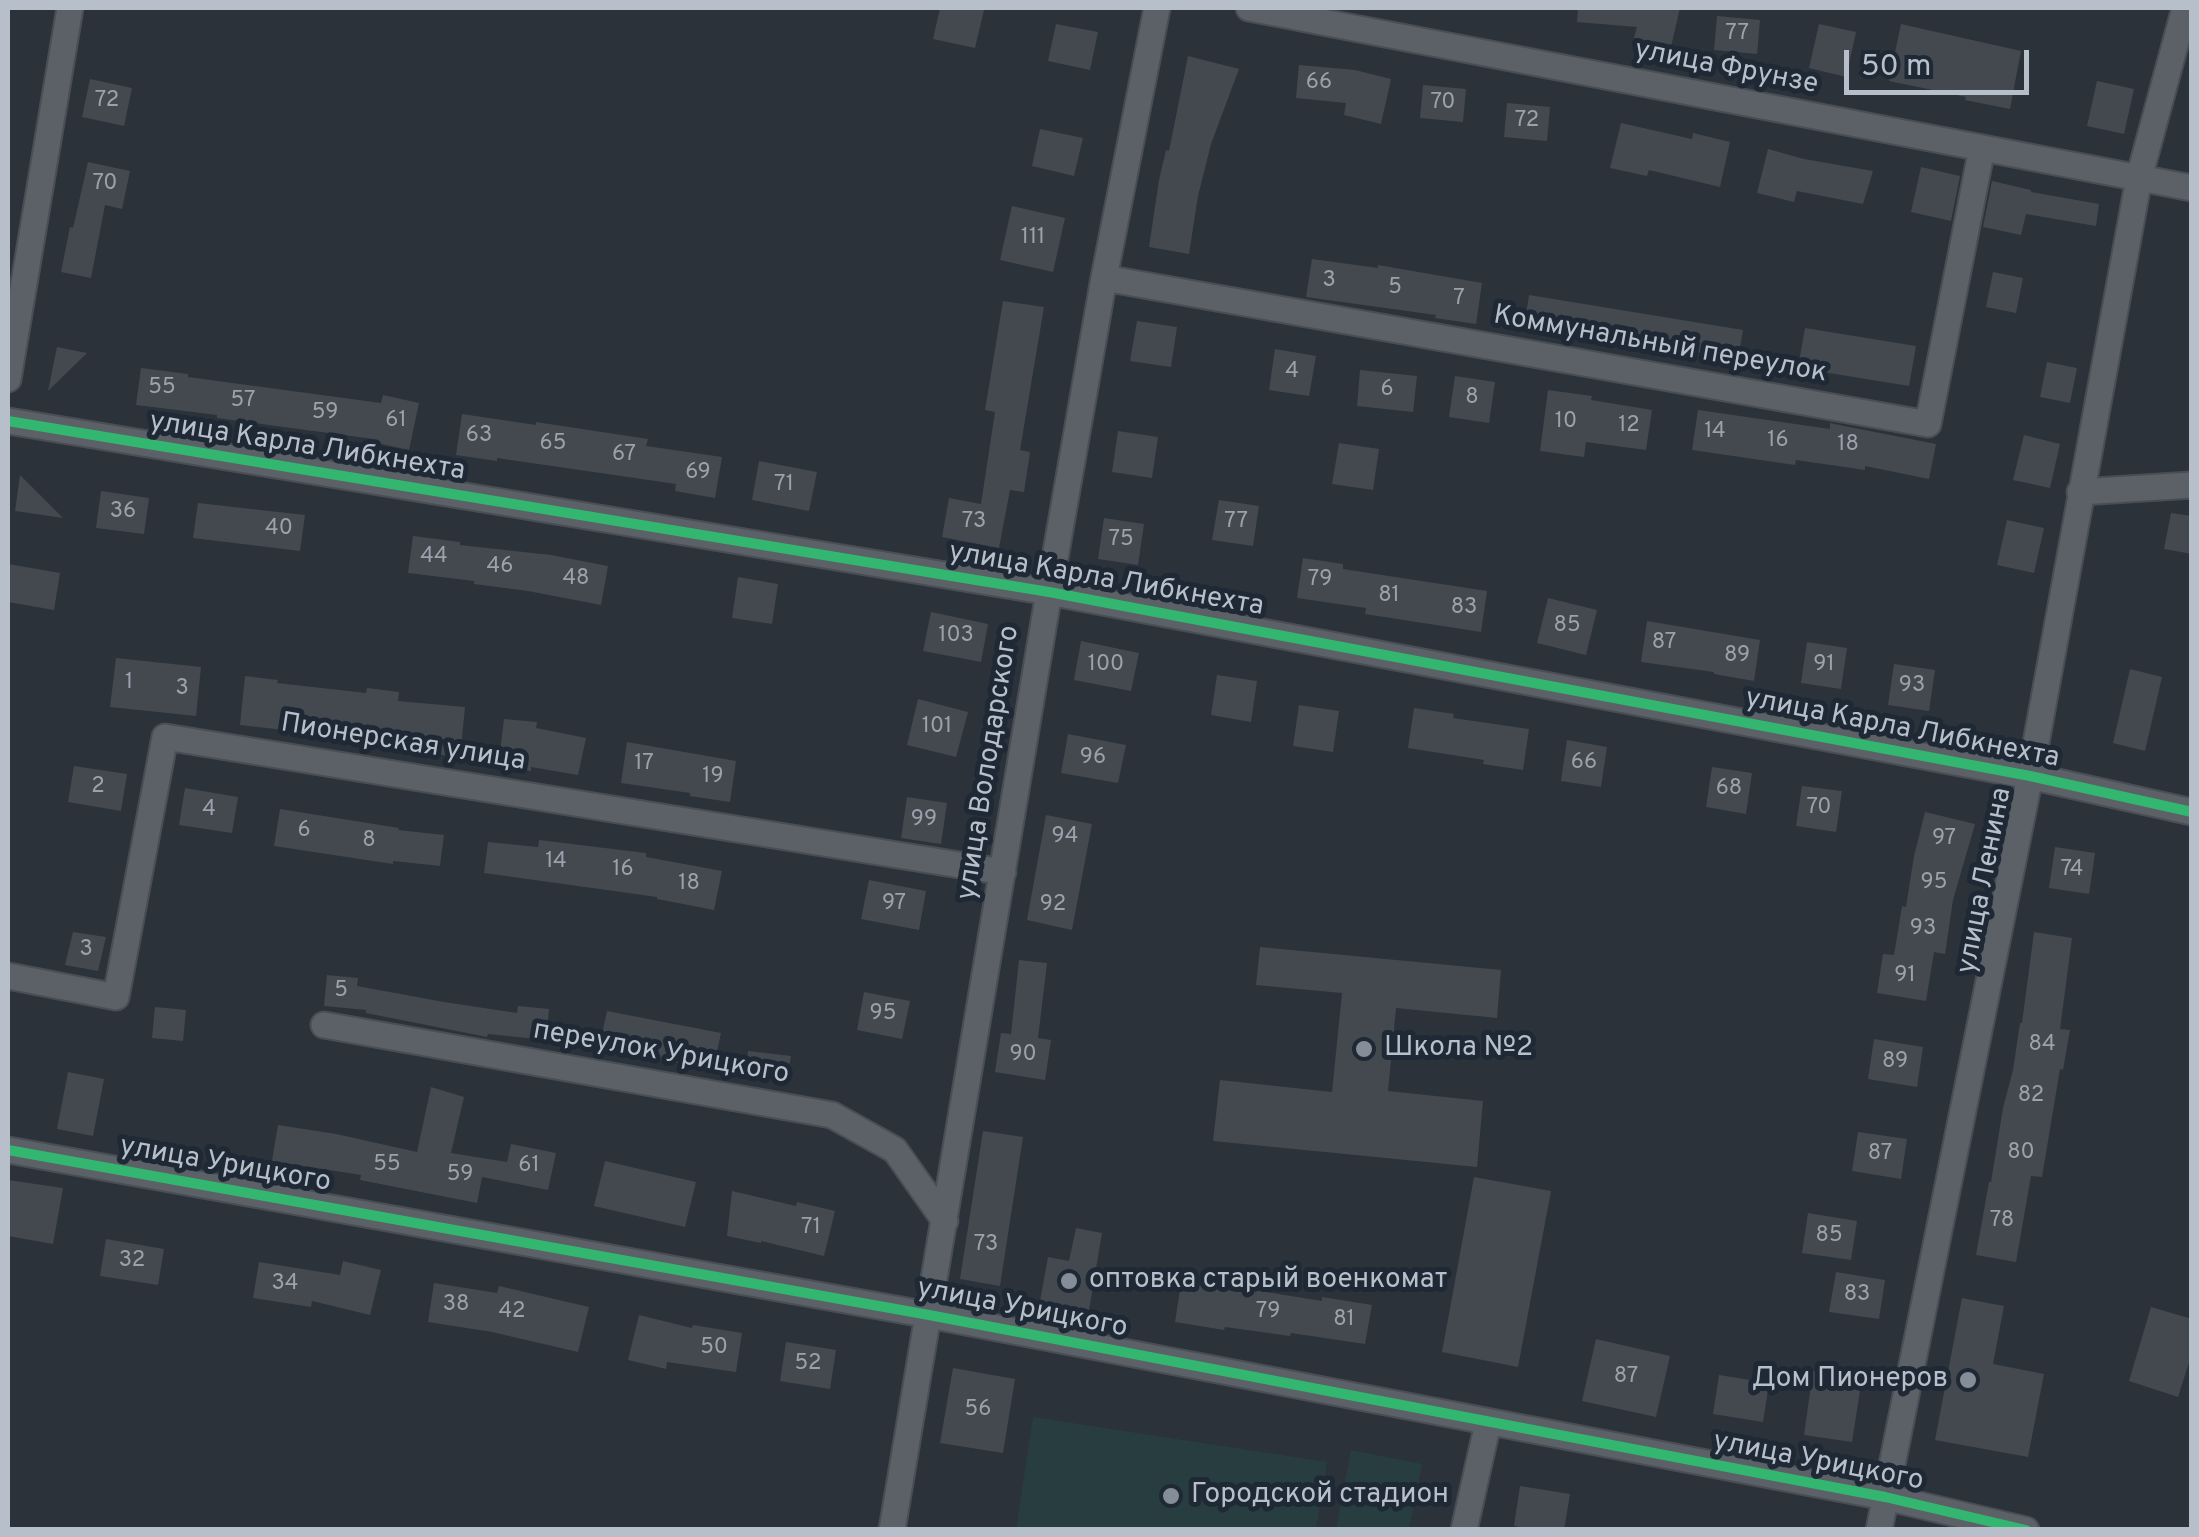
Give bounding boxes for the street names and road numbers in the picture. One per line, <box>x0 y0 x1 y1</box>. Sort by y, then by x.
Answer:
street label: улица Фрунзе <box>1631 35 1821 103</box>
street label: Коммунальный переулок <box>1491 300 1829 392</box>
street label: улица Карла Либкнехта <box>147 406 467 490</box>
street label: улица Карла Либкнехта <box>946 537 1266 625</box>
street label: улица Володарского <box>952 623 1028 903</box>
street label: улица Карла Либкнехта <box>1742 683 2062 777</box>
street label: Пионерская улица <box>278 708 528 780</box>
street label: улица Ленина <box>1951 785 2021 977</box>
street label: переулок Урицкого <box>530 1015 792 1093</box>
street label: улица Урицкого <box>117 1131 333 1201</box>
street label: улица Урицкого <box>914 1273 1130 1347</box>
street label: улица Урицкого <box>1710 1426 1926 1500</box>

